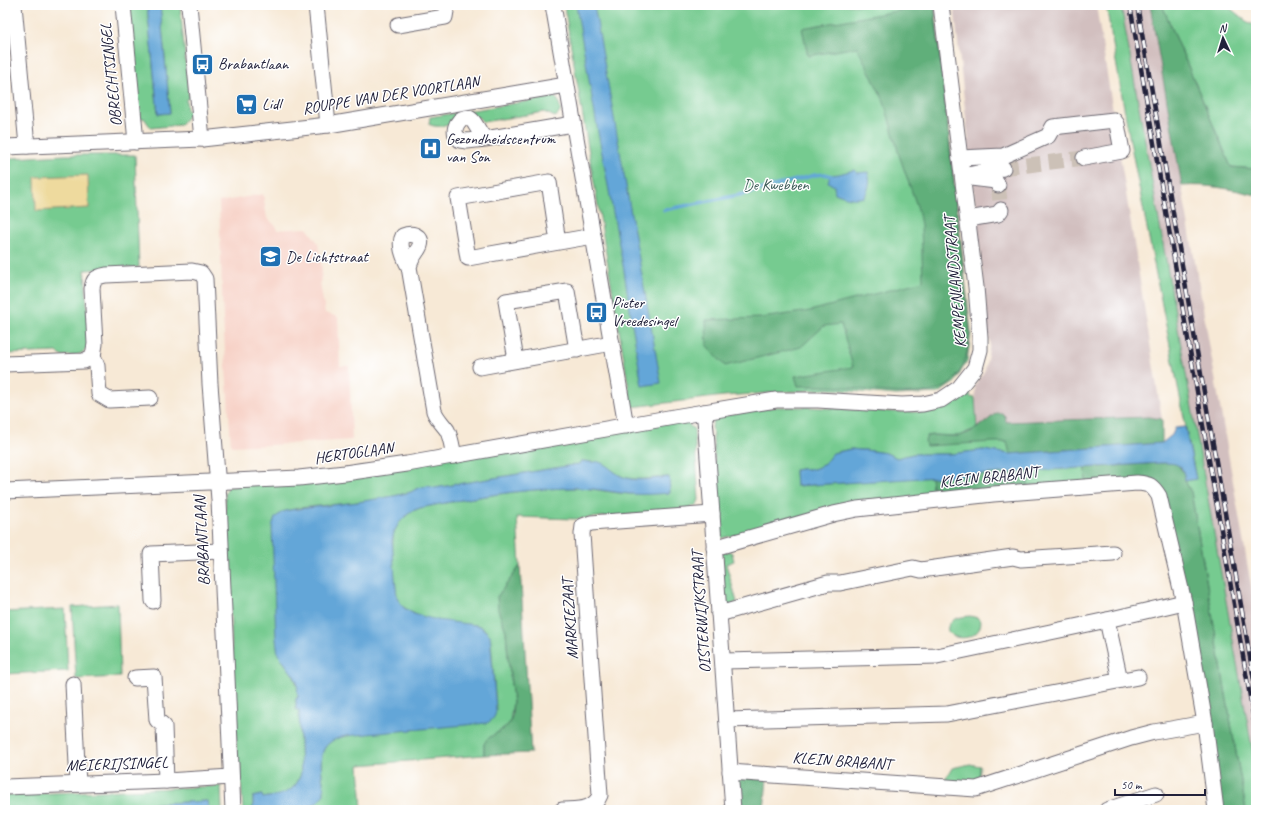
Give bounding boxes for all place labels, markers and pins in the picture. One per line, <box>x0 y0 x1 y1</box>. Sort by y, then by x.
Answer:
bus stop icon: Brabantlaan <box>189 51 215 77</box>
place label: Brabantlaan <box>218 54 289 74</box>
supermarket icon: Lidl <box>234 91 260 117</box>
place label: Lidl <box>262 94 284 114</box>
place label: Gezondheidscentrum van Son <box>446 129 557 167</box>
hospital icon: Gezondheidscentrum van Son <box>417 135 443 161</box>
school or university icon: De Lichtstraat <box>257 244 283 270</box>
place label: De Lichtstraat <box>286 247 369 267</box>
place label: Pieter Vreedesingel <box>612 293 680 331</box>
bus stop icon: Pieter Vreedesingel <box>584 299 610 325</box>

